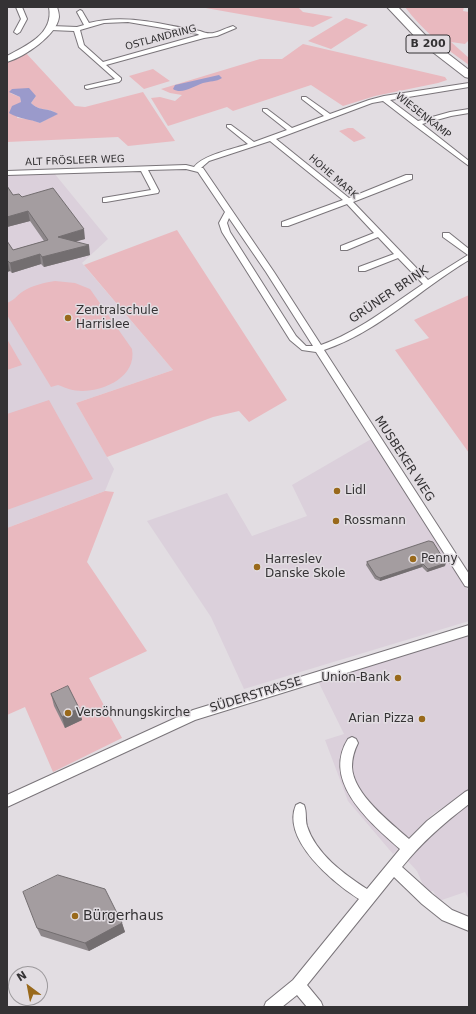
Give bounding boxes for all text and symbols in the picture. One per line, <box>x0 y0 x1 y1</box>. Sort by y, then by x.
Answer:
street label: OSTLANDRING <box>124 23 198 53</box>
road number: B 200 <box>406 35 450 53</box>
street label: WIESENKAMP <box>393 91 453 141</box>
street label: HOHE MARK <box>306 152 360 202</box>
street label: ALT FRÖSLEER WEG <box>25 153 125 169</box>
street label: GRÜNER BRINK <box>347 263 431 327</box>
place label: Zentralschule Harrislee <box>76 304 158 332</box>
marker: Zentralschule Harrislee <box>63 313 73 323</box>
street label: MUSBEKER WEG <box>371 414 437 504</box>
place label: Lidl <box>345 484 366 498</box>
marker: Lidl <box>332 486 342 496</box>
place label: Rossmann <box>344 514 406 528</box>
marker: Rossmann <box>331 516 341 526</box>
place label: Penny <box>421 552 458 566</box>
place label: Harreslev Danske Skole <box>265 553 345 581</box>
marker: Penny <box>408 554 418 564</box>
marker: Harreslev Danske Skole <box>252 562 262 572</box>
place label: Union-Bank <box>321 671 390 685</box>
marker: Union-Bank <box>393 673 403 683</box>
street label: SÜDERSTRASSE <box>208 674 304 716</box>
place label: Versöhnungskirche <box>76 706 190 720</box>
marker: Versöhnungskirche <box>63 708 73 718</box>
place label: Arian Pizza <box>348 712 414 726</box>
marker: Arian Pizza <box>417 714 427 724</box>
place label: Bürgerhaus <box>83 908 164 924</box>
marker: Bürgerhaus <box>70 911 80 921</box>
north arrow <box>8 966 48 1006</box>
text: N <box>15 968 29 984</box>

